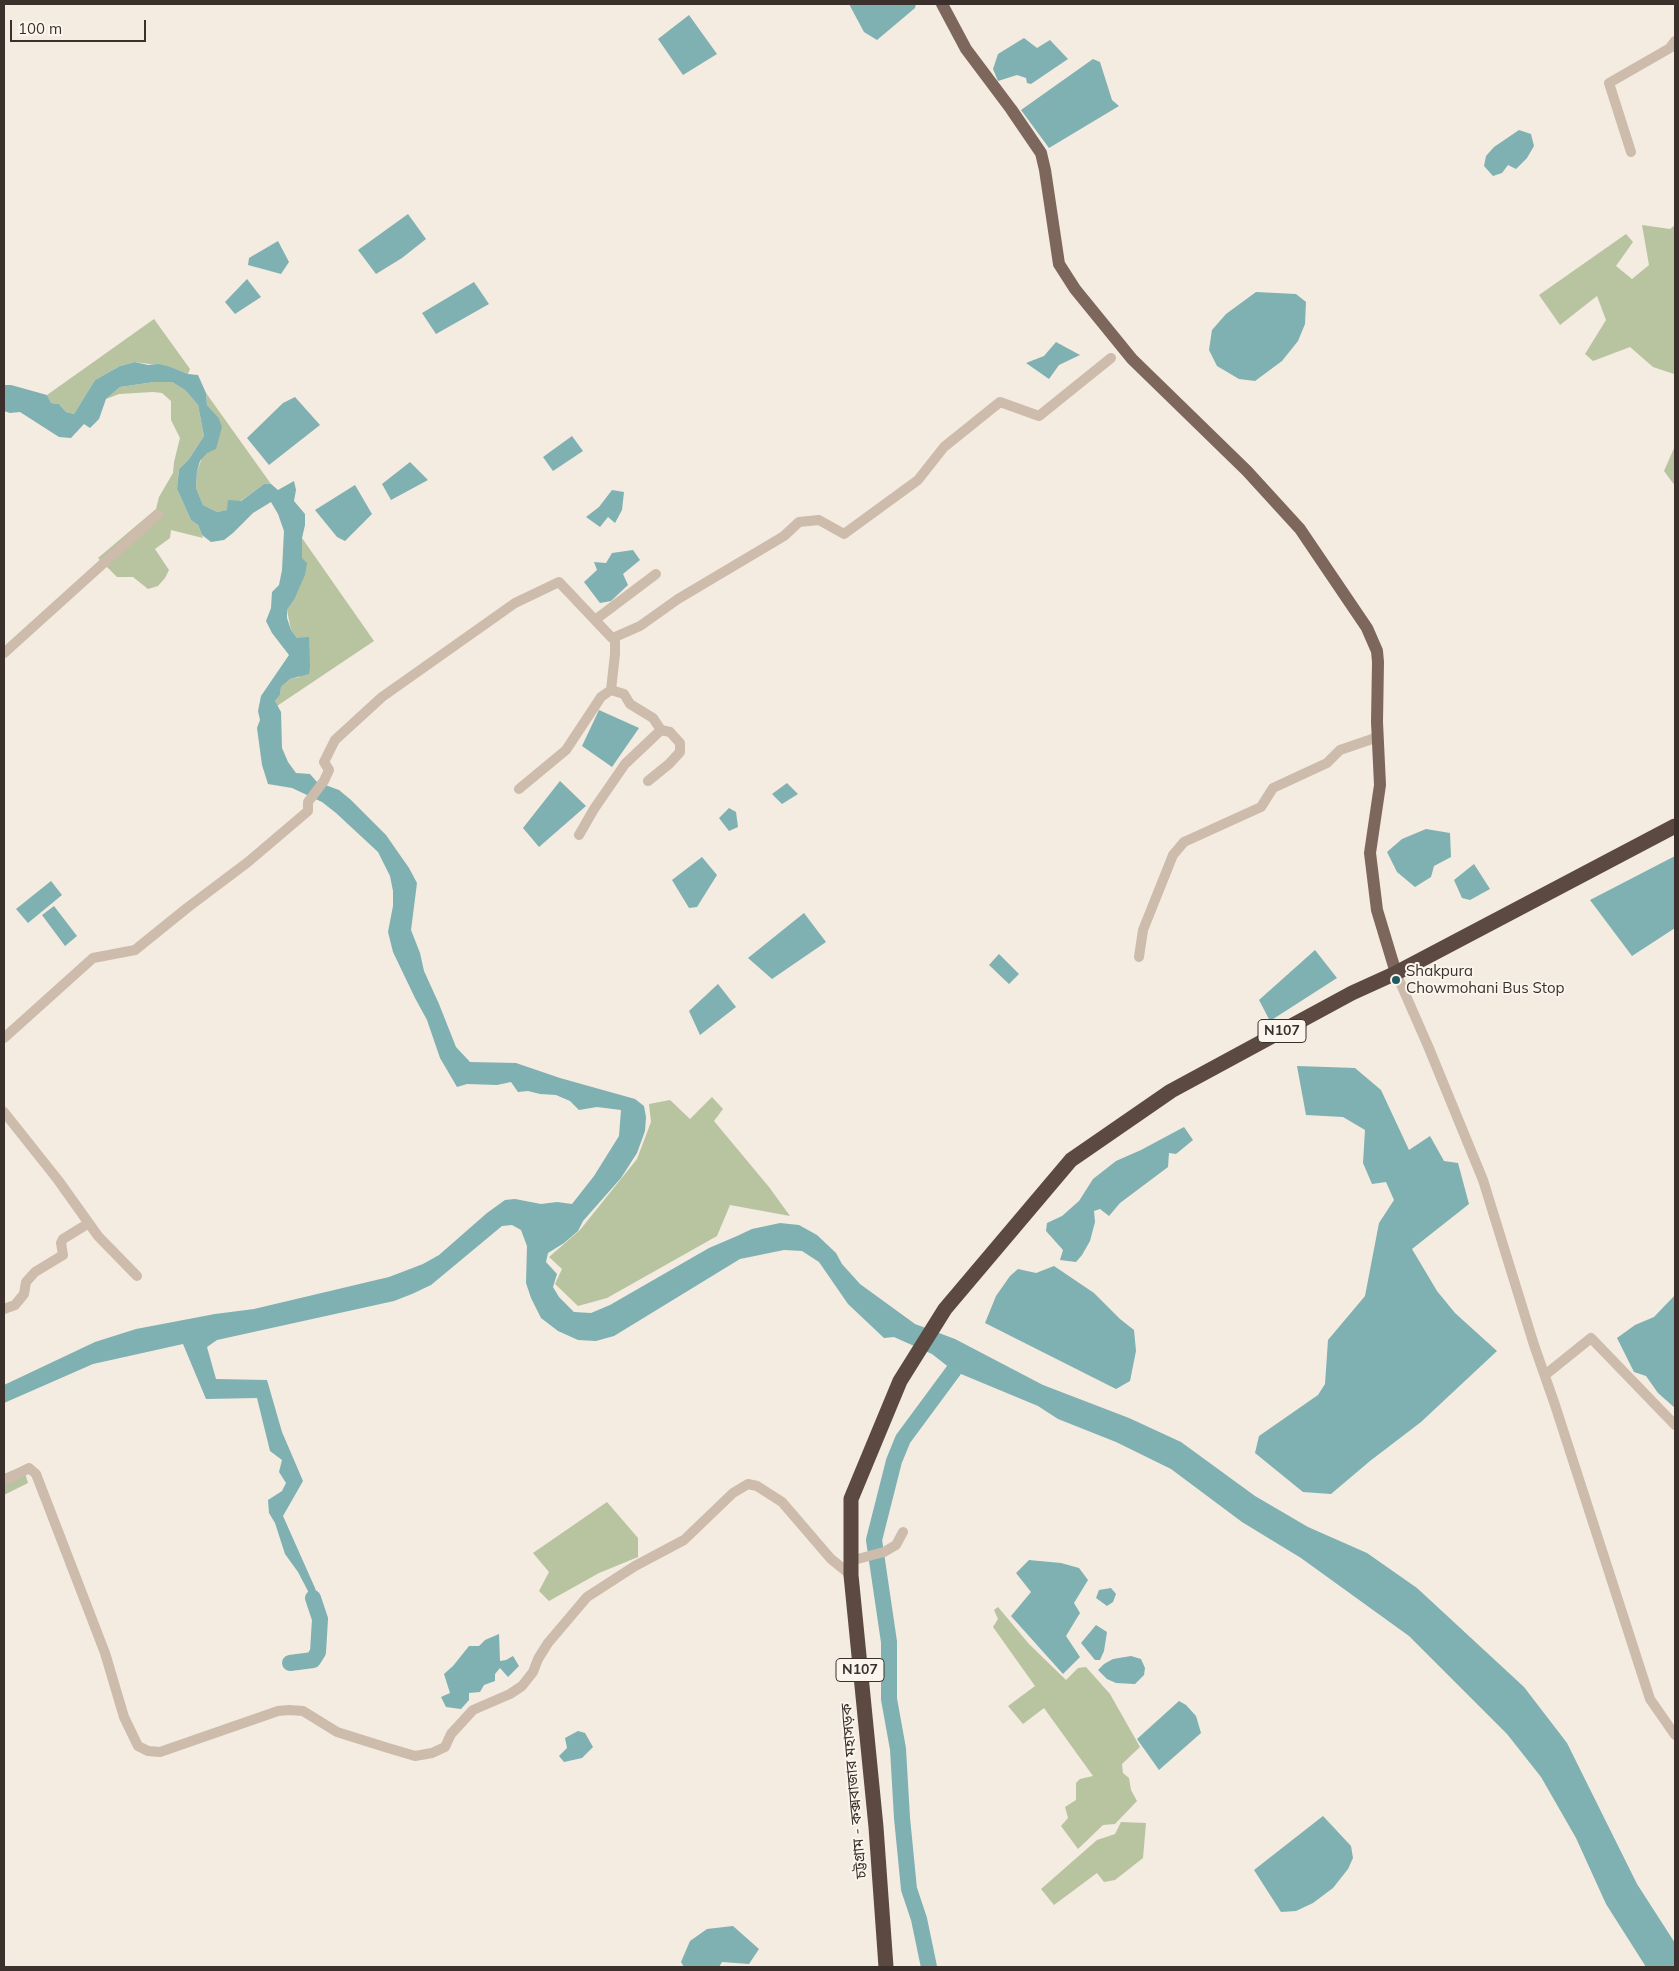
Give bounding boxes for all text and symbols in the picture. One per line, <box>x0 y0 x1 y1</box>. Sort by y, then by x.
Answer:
scale bar <box>12 10 149 42</box>
text: 100 m <box>18 19 62 38</box>
place label: Shakpura Chowmohani Bus Stop <box>1406 962 1565 997</box>
marker: Shakpura Chowmohani Bus Stop <box>1390 974 1402 986</box>
road number: N107 <box>1258 1019 1306 1042</box>
road number: N107 <box>836 1658 884 1682</box>
street label: চট্টগ্রাম - কক্সবাজার মহাসড়ক <box>837 1703 871 1879</box>

